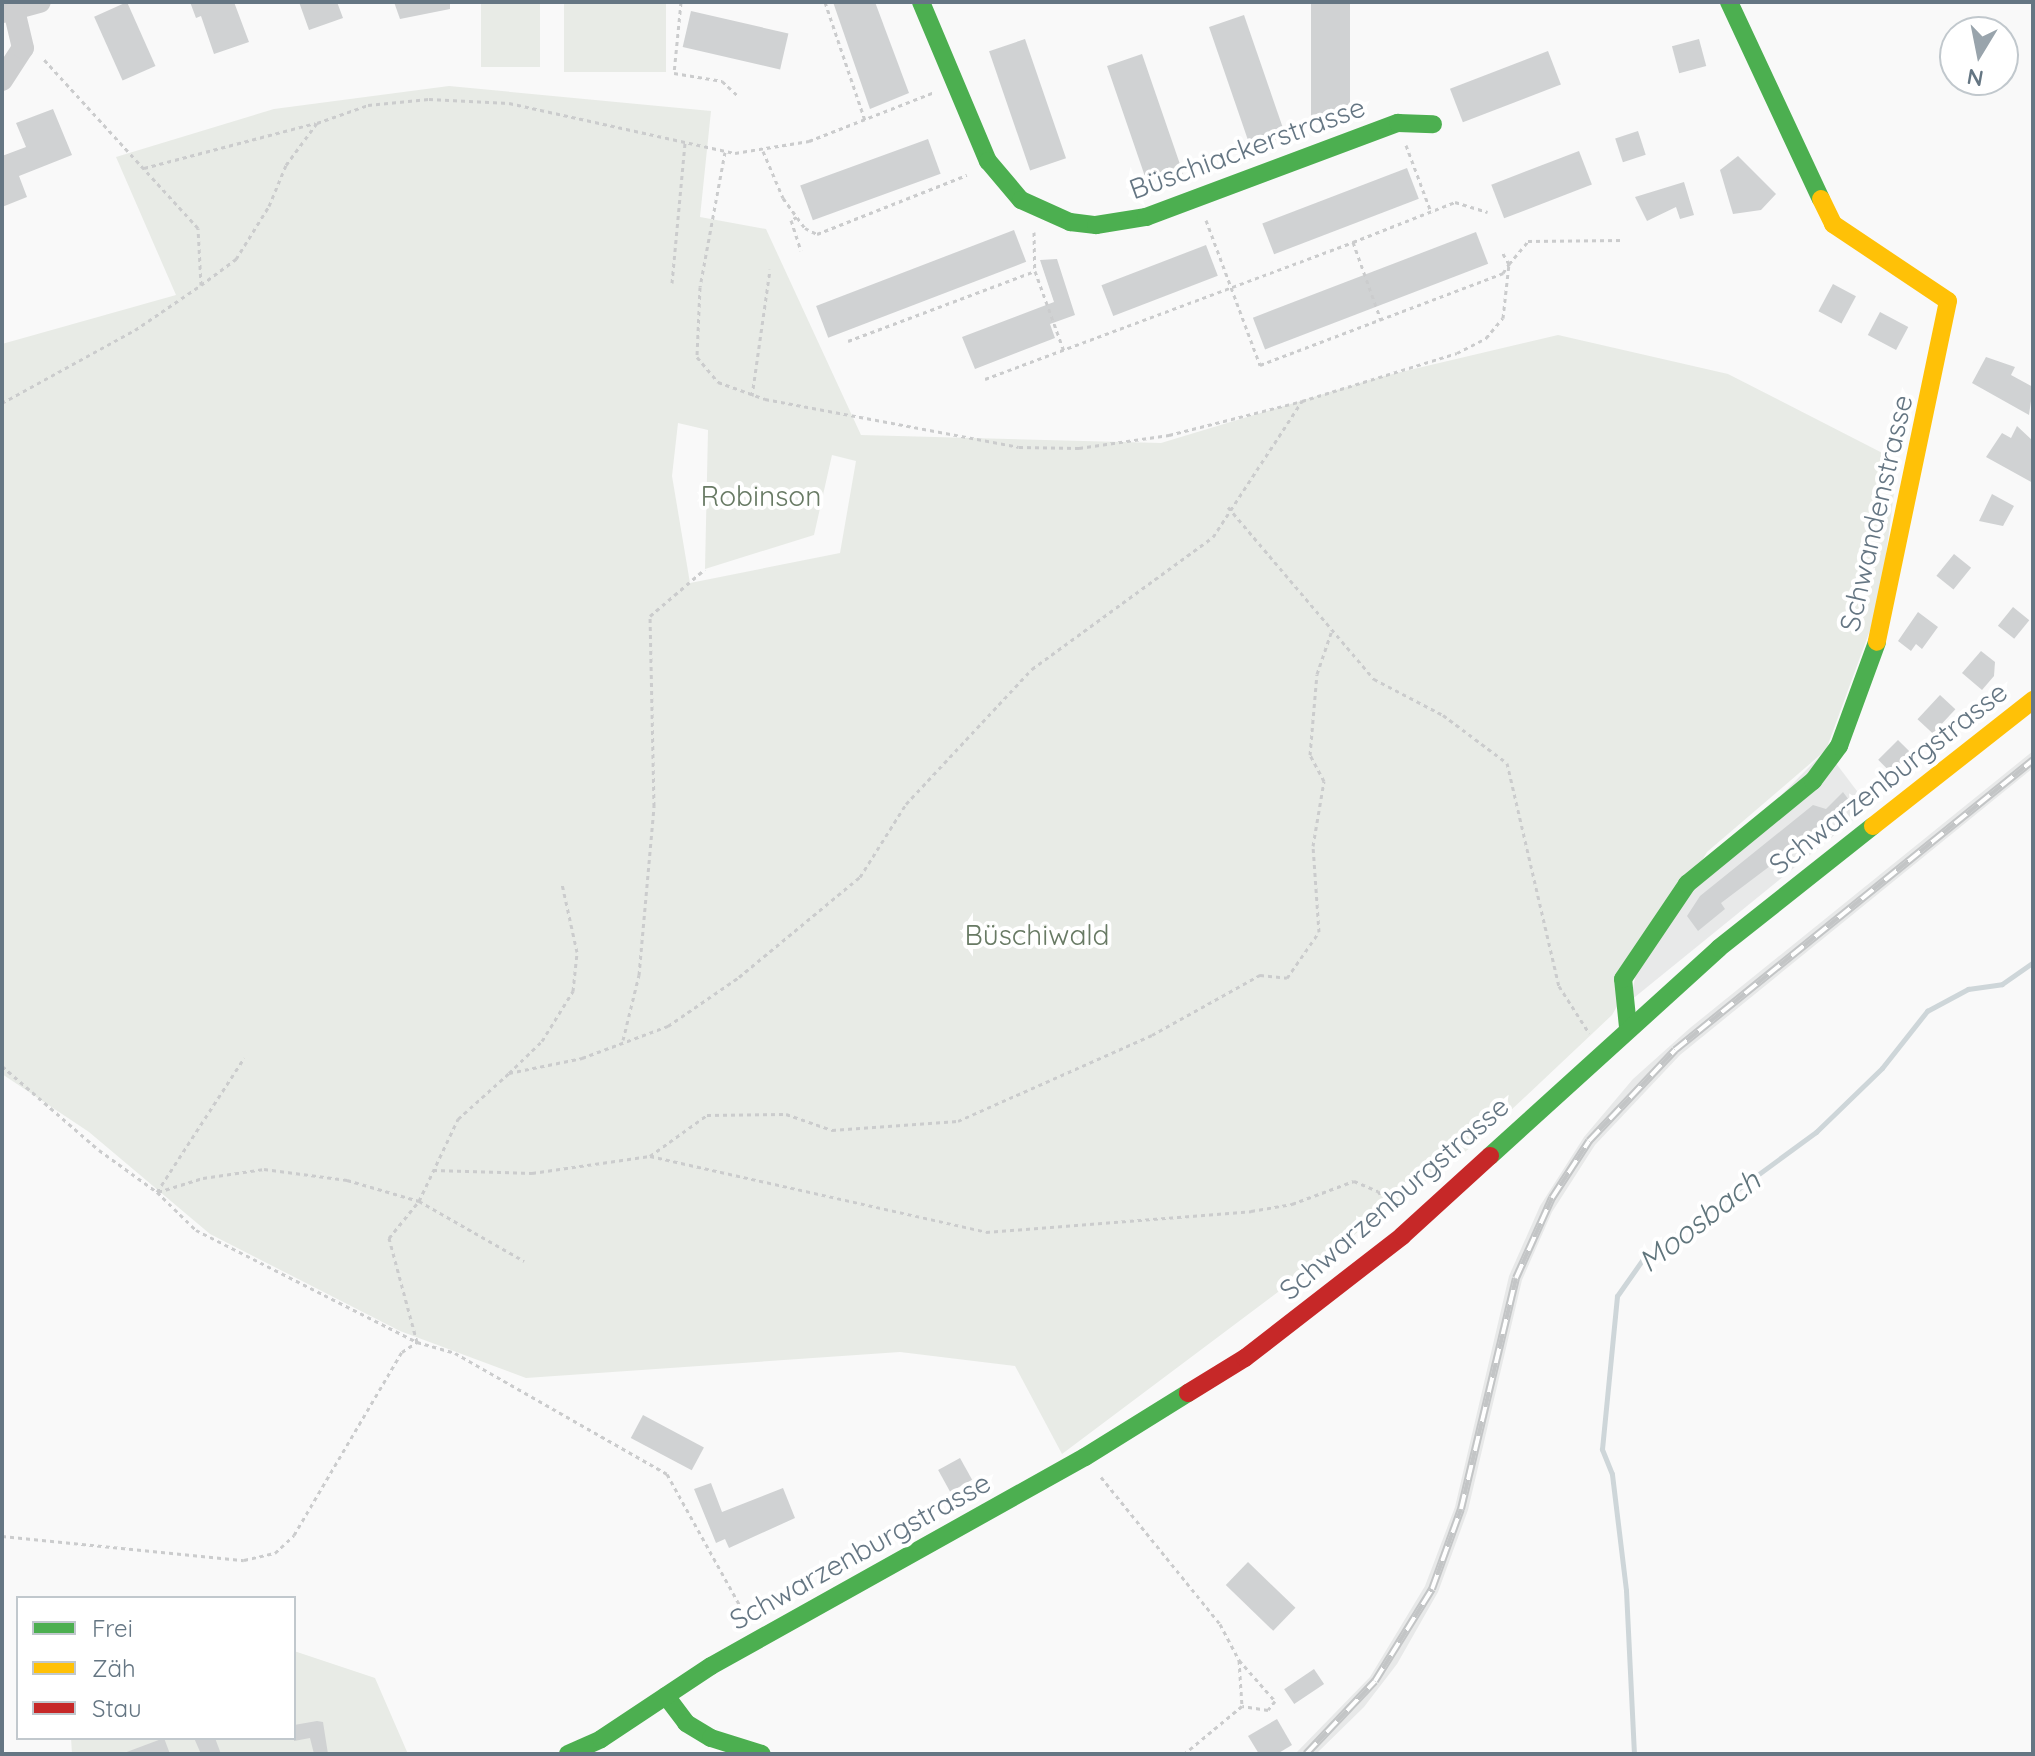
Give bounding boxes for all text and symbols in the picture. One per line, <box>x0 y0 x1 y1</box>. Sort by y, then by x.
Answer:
north arrow <box>1939 16 2019 96</box>
text: N <box>1965 62 1986 93</box>
street label: Büschiackerstrasse <box>1125 90 1369 206</box>
street label: Schwandenstrasse <box>1832 392 1920 634</box>
park label: Robinson <box>701 479 821 513</box>
street label: Schwarzenburgstrasse <box>1762 675 2014 881</box>
park label: Büschiwald <box>965 918 1109 952</box>
street label: Schwarzenburgstrasse <box>1273 1089 1515 1307</box>
water label: Moosbach <box>1631 1162 1767 1280</box>
street label: Schwarzenburgstrasse <box>724 1465 996 1637</box>
legend <box>16 1596 296 1740</box>
text: Frei <box>92 1613 133 1643</box>
text: Zäh <box>92 1653 136 1683</box>
text: Stau <box>92 1693 142 1723</box>

